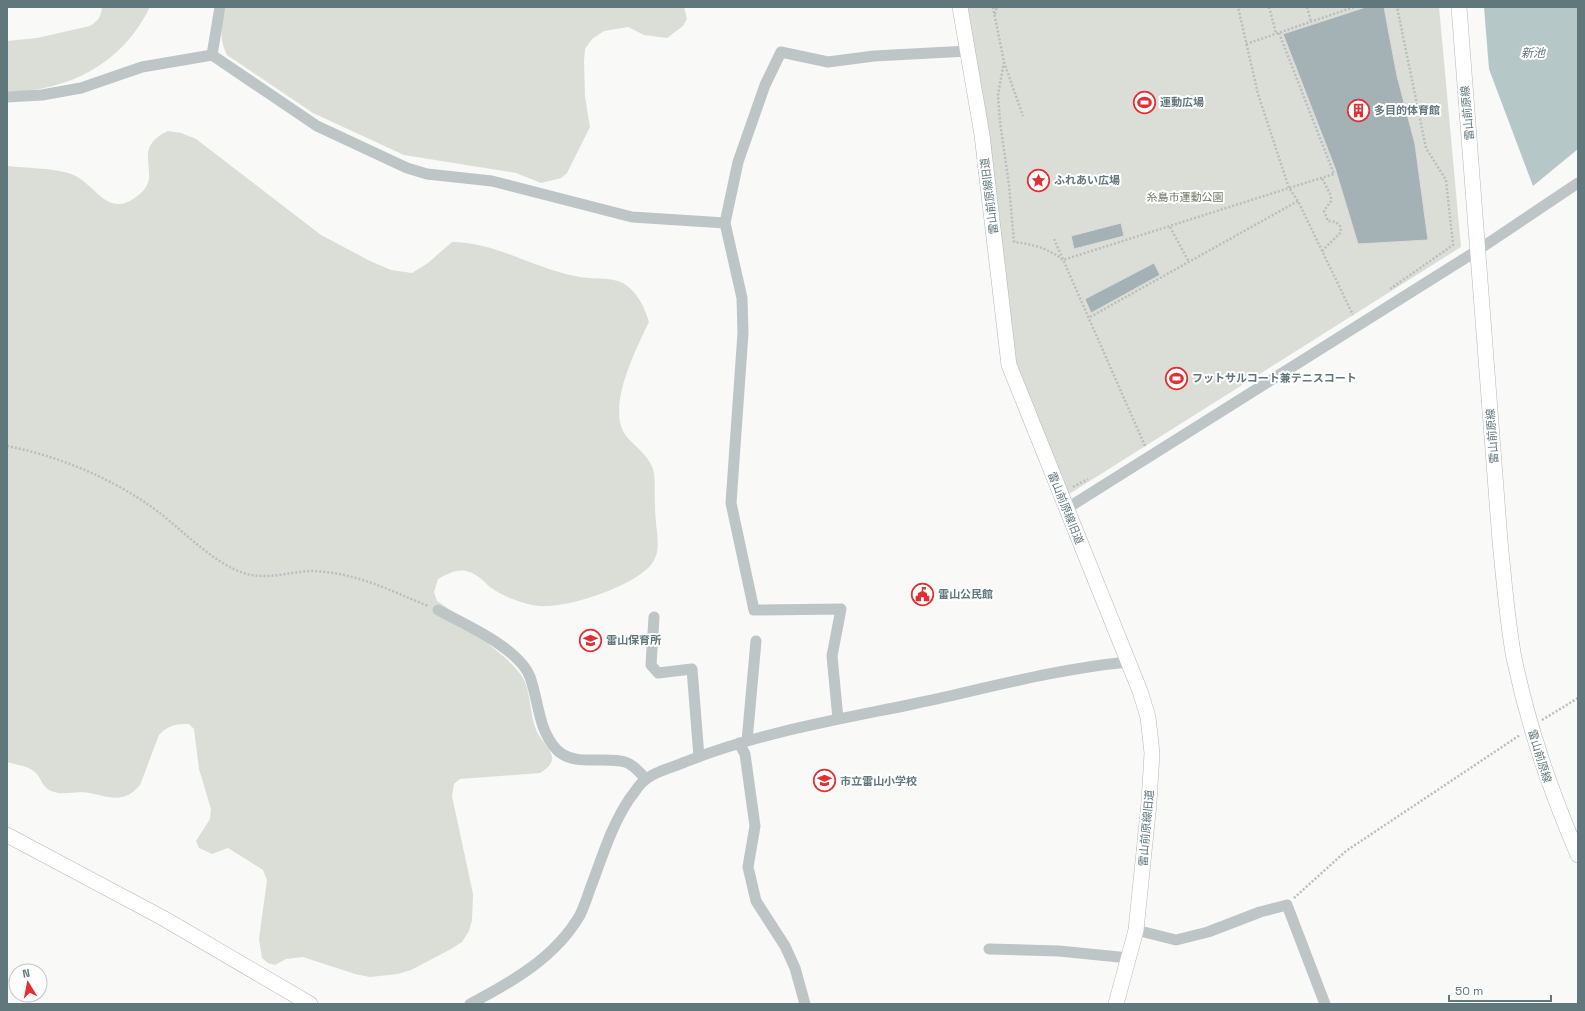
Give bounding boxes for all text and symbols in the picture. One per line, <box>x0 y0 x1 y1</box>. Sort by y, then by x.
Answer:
water label: 新池 <box>1521 45 1546 61</box>
street label: 雷山前原線 <box>1458 85 1476 141</box>
sports icon: 運動広場 <box>1132 89 1158 115</box>
place label: 運動広場 <box>1160 95 1204 109</box>
building icon: 多目的体育館 <box>1346 97 1372 123</box>
place label: 多目的体育館 <box>1374 103 1440 117</box>
street label: 雷山前原線旧道 <box>977 157 1001 235</box>
place icon: ふれあい広場 <box>1025 167 1051 193</box>
place label: ふれあい広場 <box>1054 173 1120 187</box>
park label: 糸島市運動公園 <box>1147 190 1224 204</box>
sports icon: フットサルコート兼テニスコート <box>1164 365 1190 391</box>
place label: フットサルコート兼テニスコート <box>1192 371 1357 385</box>
street label: 雷山前原線 <box>1483 408 1501 464</box>
street label: 雷山前原線旧道 <box>1045 470 1087 546</box>
public building icon: 雷山公民館 <box>909 581 935 607</box>
place label: 雷山公民館 <box>938 587 993 601</box>
school or university icon: 雷山保育所 <box>577 627 603 653</box>
place label: 雷山保育所 <box>606 633 661 647</box>
street label: 雷山前原線 <box>1525 728 1555 784</box>
school or university icon: 市立雷山小学校 <box>811 768 837 794</box>
place label: 市立雷山小学校 <box>840 774 917 788</box>
street label: 雷山前原線旧道 <box>1136 789 1156 867</box>
north arrow <box>8 963 48 1003</box>
text: N <box>21 966 31 981</box>
scale bar <box>1449 977 1551 1003</box>
text: 50 m <box>1455 983 1483 999</box>

